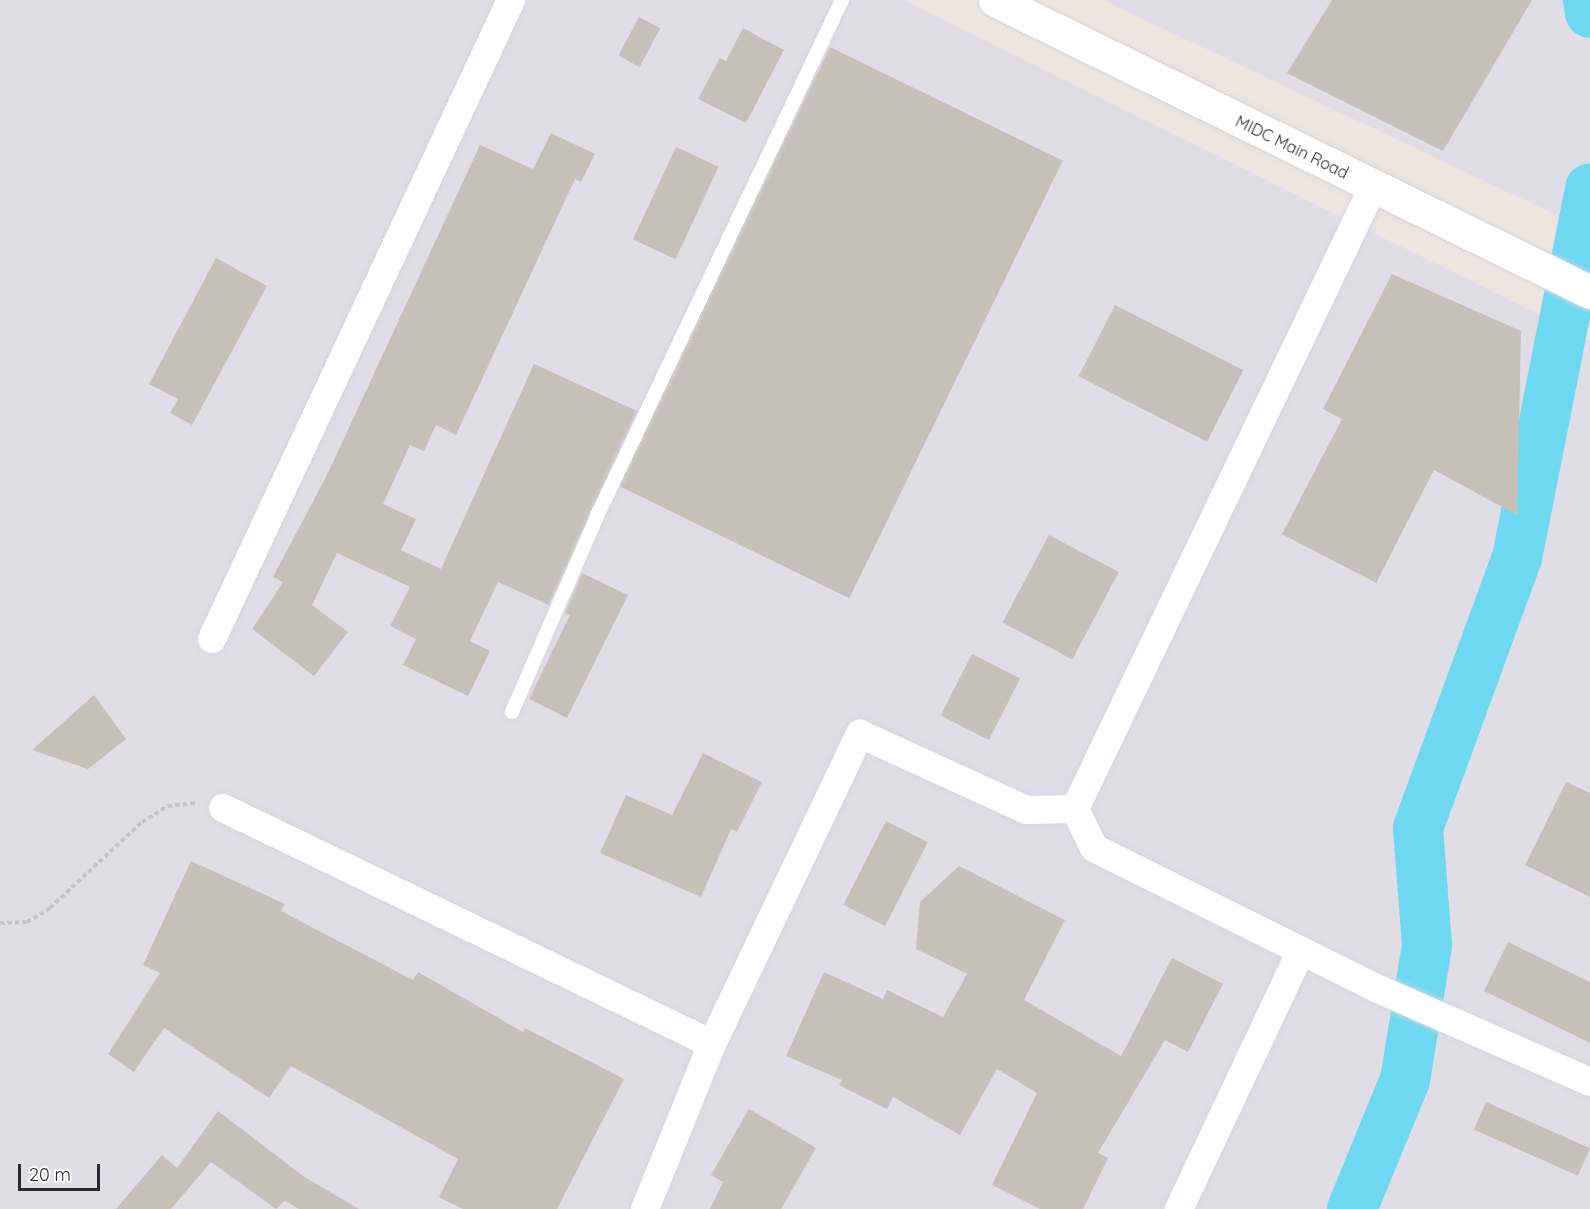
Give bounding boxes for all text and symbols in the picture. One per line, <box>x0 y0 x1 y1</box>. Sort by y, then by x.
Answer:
street label: MIDC Main Road <box>1232 111 1352 183</box>
scale bar <box>21 1152 104 1190</box>
text: 20 m <box>29 1163 71 1186</box>

